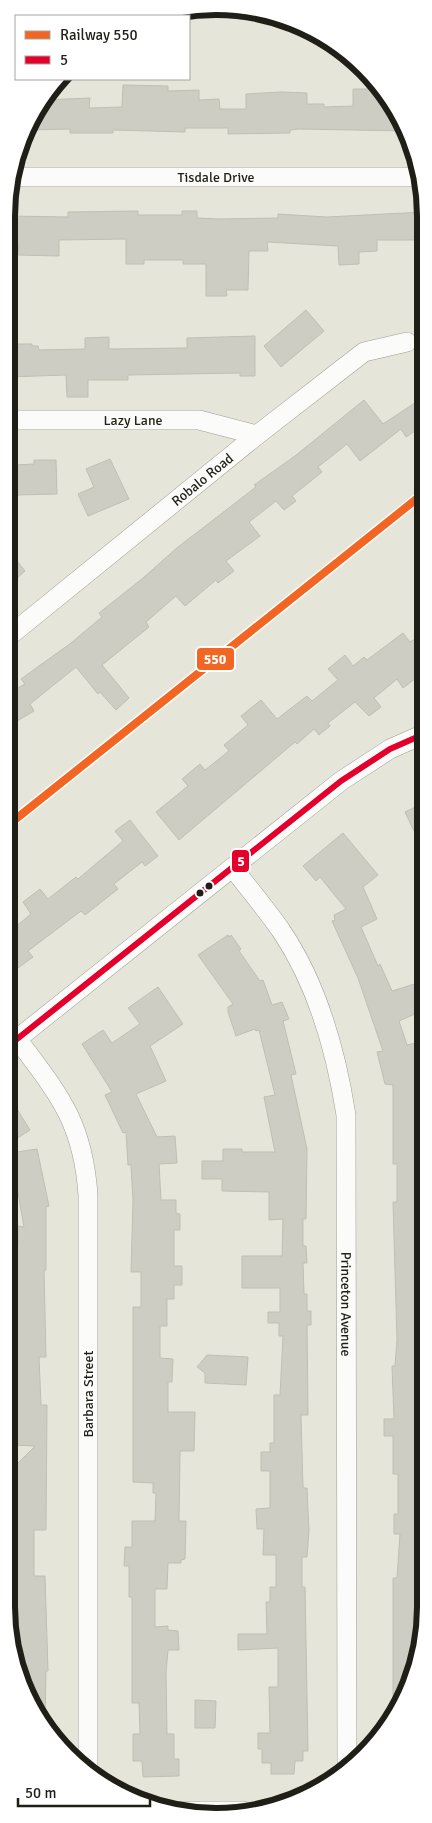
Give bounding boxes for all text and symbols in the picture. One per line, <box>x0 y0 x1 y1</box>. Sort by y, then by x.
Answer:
legend <box>15 15 190 80</box>
text: Railway 550 <box>60 26 138 44</box>
text: 5 <box>60 51 68 69</box>
street label: Tisdale Drive <box>178 169 254 186</box>
street label: Lazy Lane <box>103 412 163 429</box>
street label: Robalo Road <box>168 449 236 510</box>
line badge: 550 <box>196 647 235 671</box>
text: 550 <box>204 651 227 668</box>
line badge: 5 <box>231 849 250 873</box>
text: 5 <box>237 853 245 870</box>
unlabelled marker <box>204 881 214 891</box>
unlabelled marker <box>195 888 205 898</box>
street label: Princeton Avenue <box>338 1252 355 1356</box>
street label: Barbara Street <box>80 1350 97 1437</box>
scale bar <box>18 1776 150 1808</box>
text: 50 m <box>25 1784 56 1802</box>

